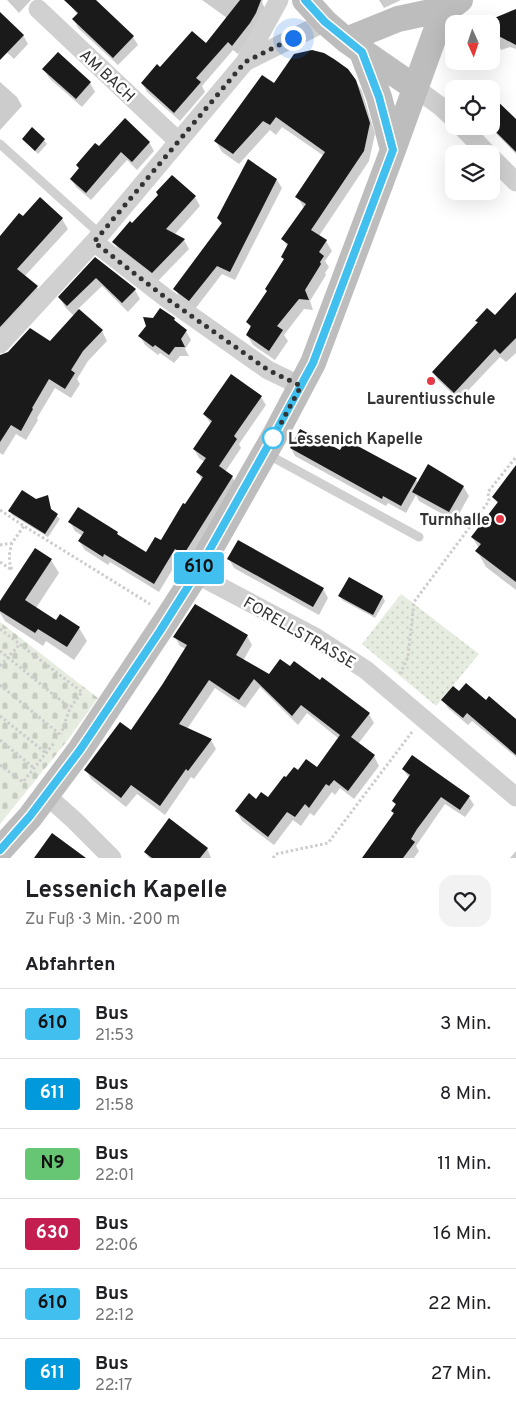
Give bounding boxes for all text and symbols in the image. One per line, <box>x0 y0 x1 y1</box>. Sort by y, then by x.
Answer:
north arrow <box>445 15 500 70</box>
map controls <box>445 15 500 200</box>
your location <box>281 26 306 51</box>
street label: AM BACH <box>75 46 139 107</box>
button: locate <box>445 80 500 135</box>
button: layers <box>445 145 500 200</box>
marker: Laurentiusschule <box>425 375 437 387</box>
place label: Laurentiusschule <box>367 390 495 410</box>
marker: Lessenich Kapelle <box>262 427 284 449</box>
place label: Lessenich Kapelle <box>288 430 423 450</box>
place label: Turnhalle <box>419 511 490 531</box>
marker: Turnhalle <box>494 513 506 525</box>
line badge: 610 <box>170 552 228 584</box>
text: 610 <box>184 556 214 579</box>
street label: FORELLSTRASSE <box>239 593 359 674</box>
button: heart <box>439 875 491 927</box>
text: Lessenich Kapelle <box>25 876 227 906</box>
text: Zu Fuß · 3 Min. · 200 m <box>25 910 180 930</box>
text: Abfahrten <box>25 953 115 977</box>
text: Bus <box>95 1002 129 1026</box>
text: 610 <box>37 1012 68 1035</box>
text: 3 Min. <box>440 1012 491 1036</box>
text: 21:53 <box>95 1026 134 1046</box>
text: Bus <box>95 1072 129 1096</box>
text: 611 <box>40 1082 65 1105</box>
text: 8 Min. <box>440 1082 491 1106</box>
text: 21:58 <box>95 1096 134 1116</box>
text: Bus <box>95 1142 129 1166</box>
text: N9 <box>41 1152 65 1175</box>
text: 11 Min. <box>437 1152 491 1176</box>
text: 22:01 <box>95 1166 134 1186</box>
text: Bus <box>95 1212 129 1236</box>
text: 630 <box>36 1222 69 1245</box>
text: 16 Min. <box>433 1222 491 1246</box>
text: 22:06 <box>95 1236 138 1256</box>
text: Bus <box>95 1282 129 1306</box>
text: 610 <box>37 1292 68 1315</box>
text: 22 Min. <box>428 1292 491 1316</box>
text: 22:12 <box>95 1306 134 1326</box>
text: Bus <box>95 1352 129 1376</box>
text: 611 <box>40 1362 65 1385</box>
text: 27 Min. <box>431 1362 491 1386</box>
text: 22:17 <box>95 1376 132 1396</box>

